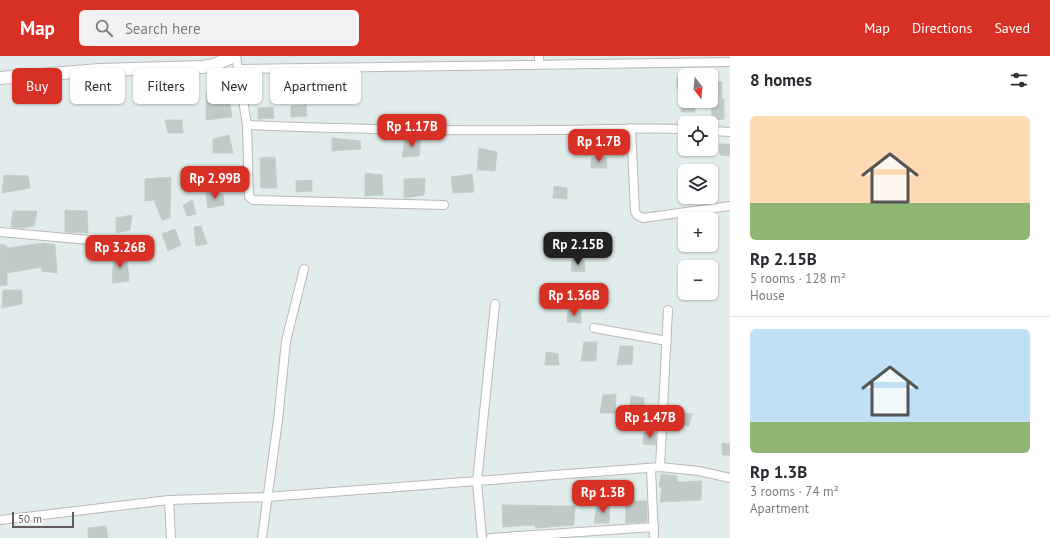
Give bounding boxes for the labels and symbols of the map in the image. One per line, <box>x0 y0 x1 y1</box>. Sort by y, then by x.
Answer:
north arrow <box>678 68 718 108</box>
pin: Rp 1.17B <box>371 114 453 148</box>
pin: Rp 1.7B <box>562 129 636 163</box>
pin: Rp 2.99B <box>174 166 256 200</box>
pin: Rp 2.15B <box>537 232 619 266</box>
pin: Rp 3.26B <box>79 235 161 269</box>
pin: Rp 1.36B <box>533 283 615 317</box>
pin: Rp 1.47B <box>609 405 691 439</box>
pin: Rp 1.3B <box>566 480 640 514</box>
scale bar <box>12 510 74 529</box>

